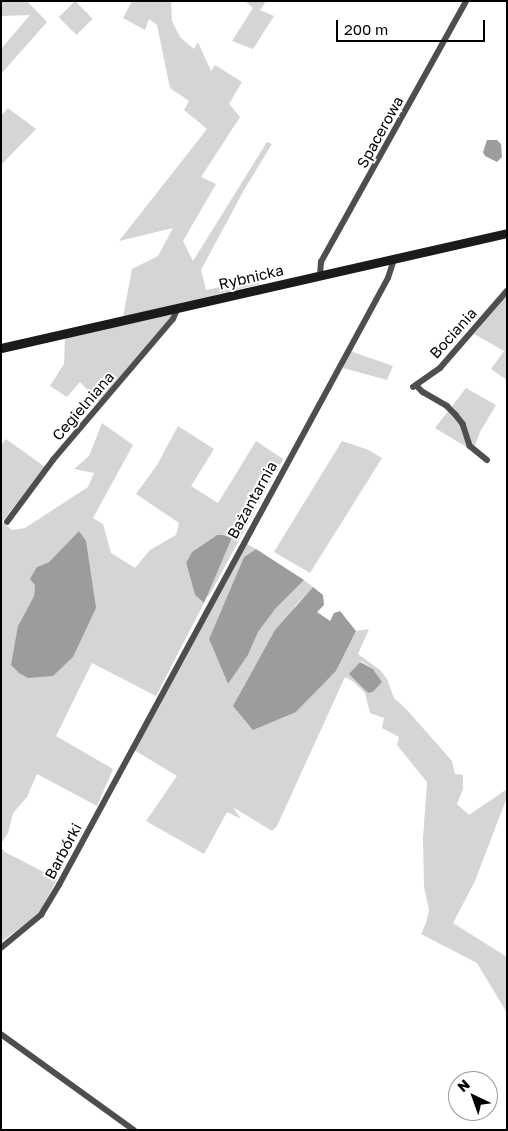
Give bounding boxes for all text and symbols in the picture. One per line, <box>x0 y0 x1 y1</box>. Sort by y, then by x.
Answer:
scale bar <box>338 10 487 42</box>
text: 200 m <box>344 20 388 38</box>
street label: Spacerowa <box>353 93 407 171</box>
street label: Rybnicka <box>217 261 285 293</box>
street label: Bociania <box>426 304 480 362</box>
street label: Cegielniana <box>48 368 118 444</box>
street label: Bażantarnia <box>223 458 281 542</box>
street label: Barbórki <box>41 820 85 882</box>
north arrow <box>448 1071 498 1121</box>
text: N <box>454 1075 473 1095</box>

